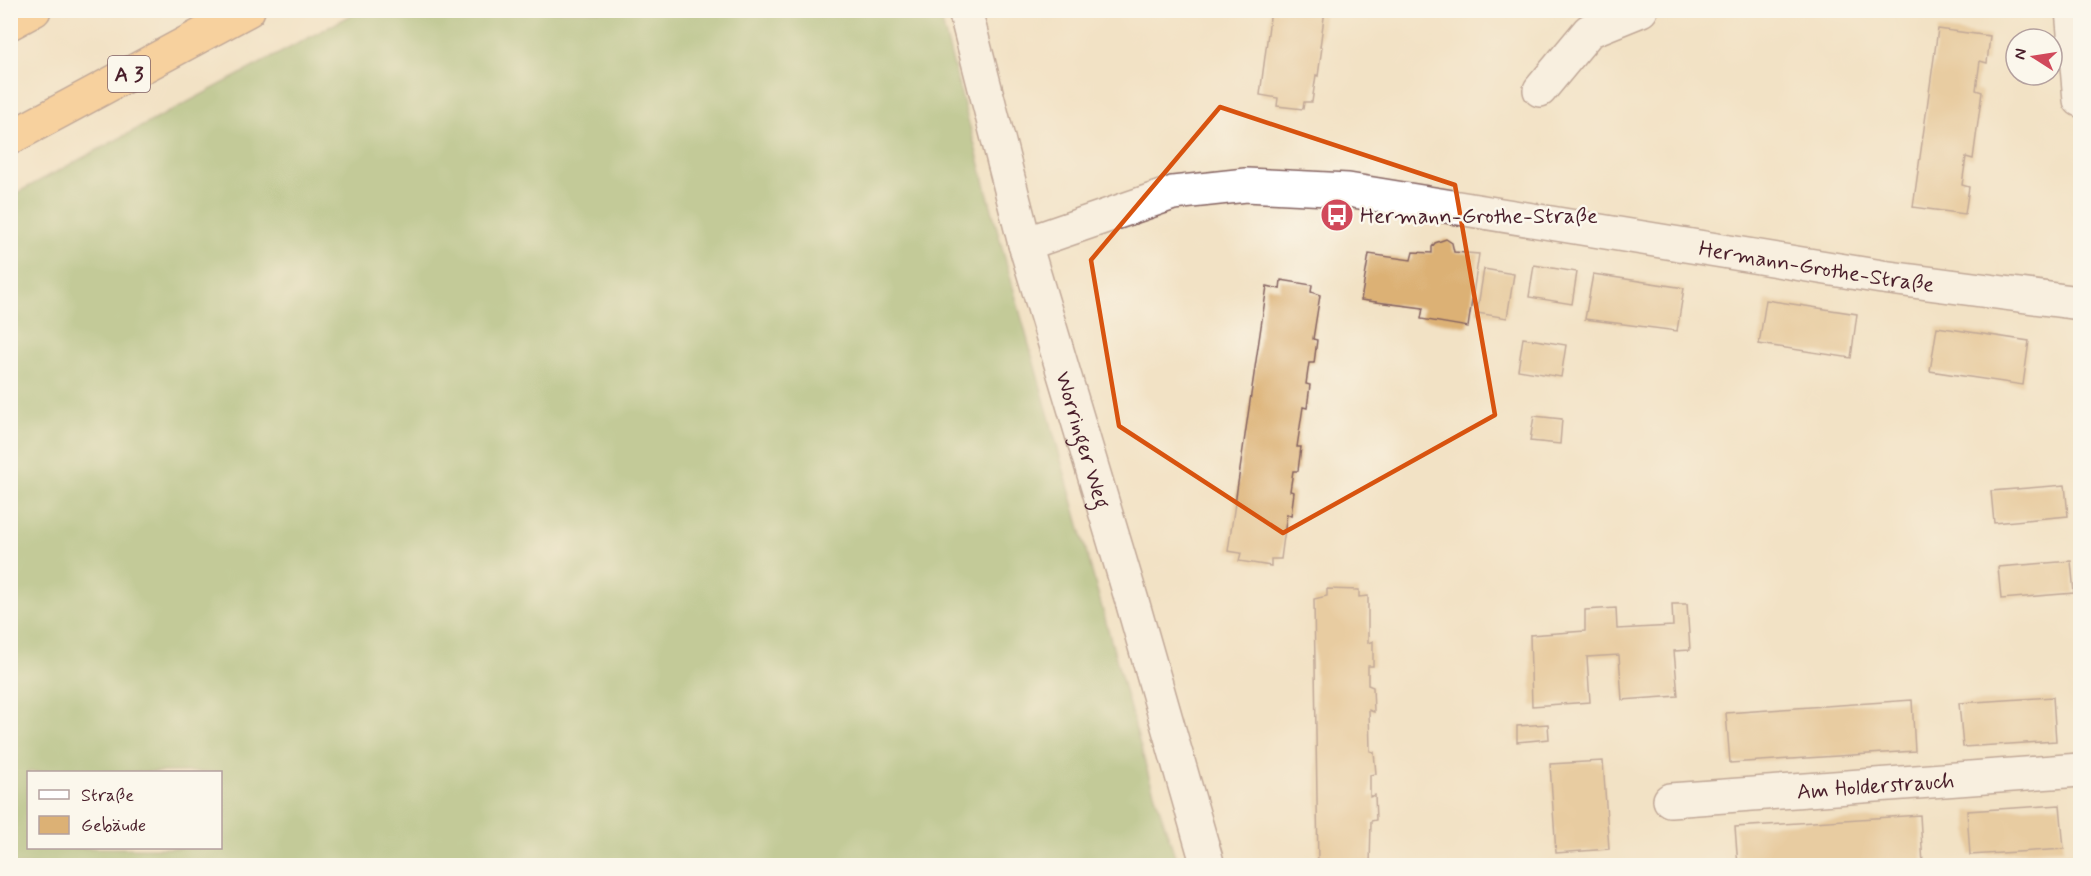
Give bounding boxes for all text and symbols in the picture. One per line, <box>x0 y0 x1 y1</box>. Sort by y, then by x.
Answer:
north arrow <box>2004 27 2064 87</box>
text: N <box>2009 47 2032 62</box>
road number: A 3 <box>108 56 150 92</box>
bus stop icon: Hermann-Grothe-Straße <box>1319 197 1355 233</box>
place label: Hermann-Grothe-Straße <box>1360 203 1598 231</box>
street label: Hermann-Grothe-Straße <box>1697 235 1936 300</box>
street label: Worringer Weg <box>1048 368 1116 513</box>
street label: Am Holderstrauch <box>1796 767 1955 807</box>
legend <box>27 771 222 849</box>
text: Straße <box>81 784 134 808</box>
text: Gebäude <box>81 814 146 838</box>

